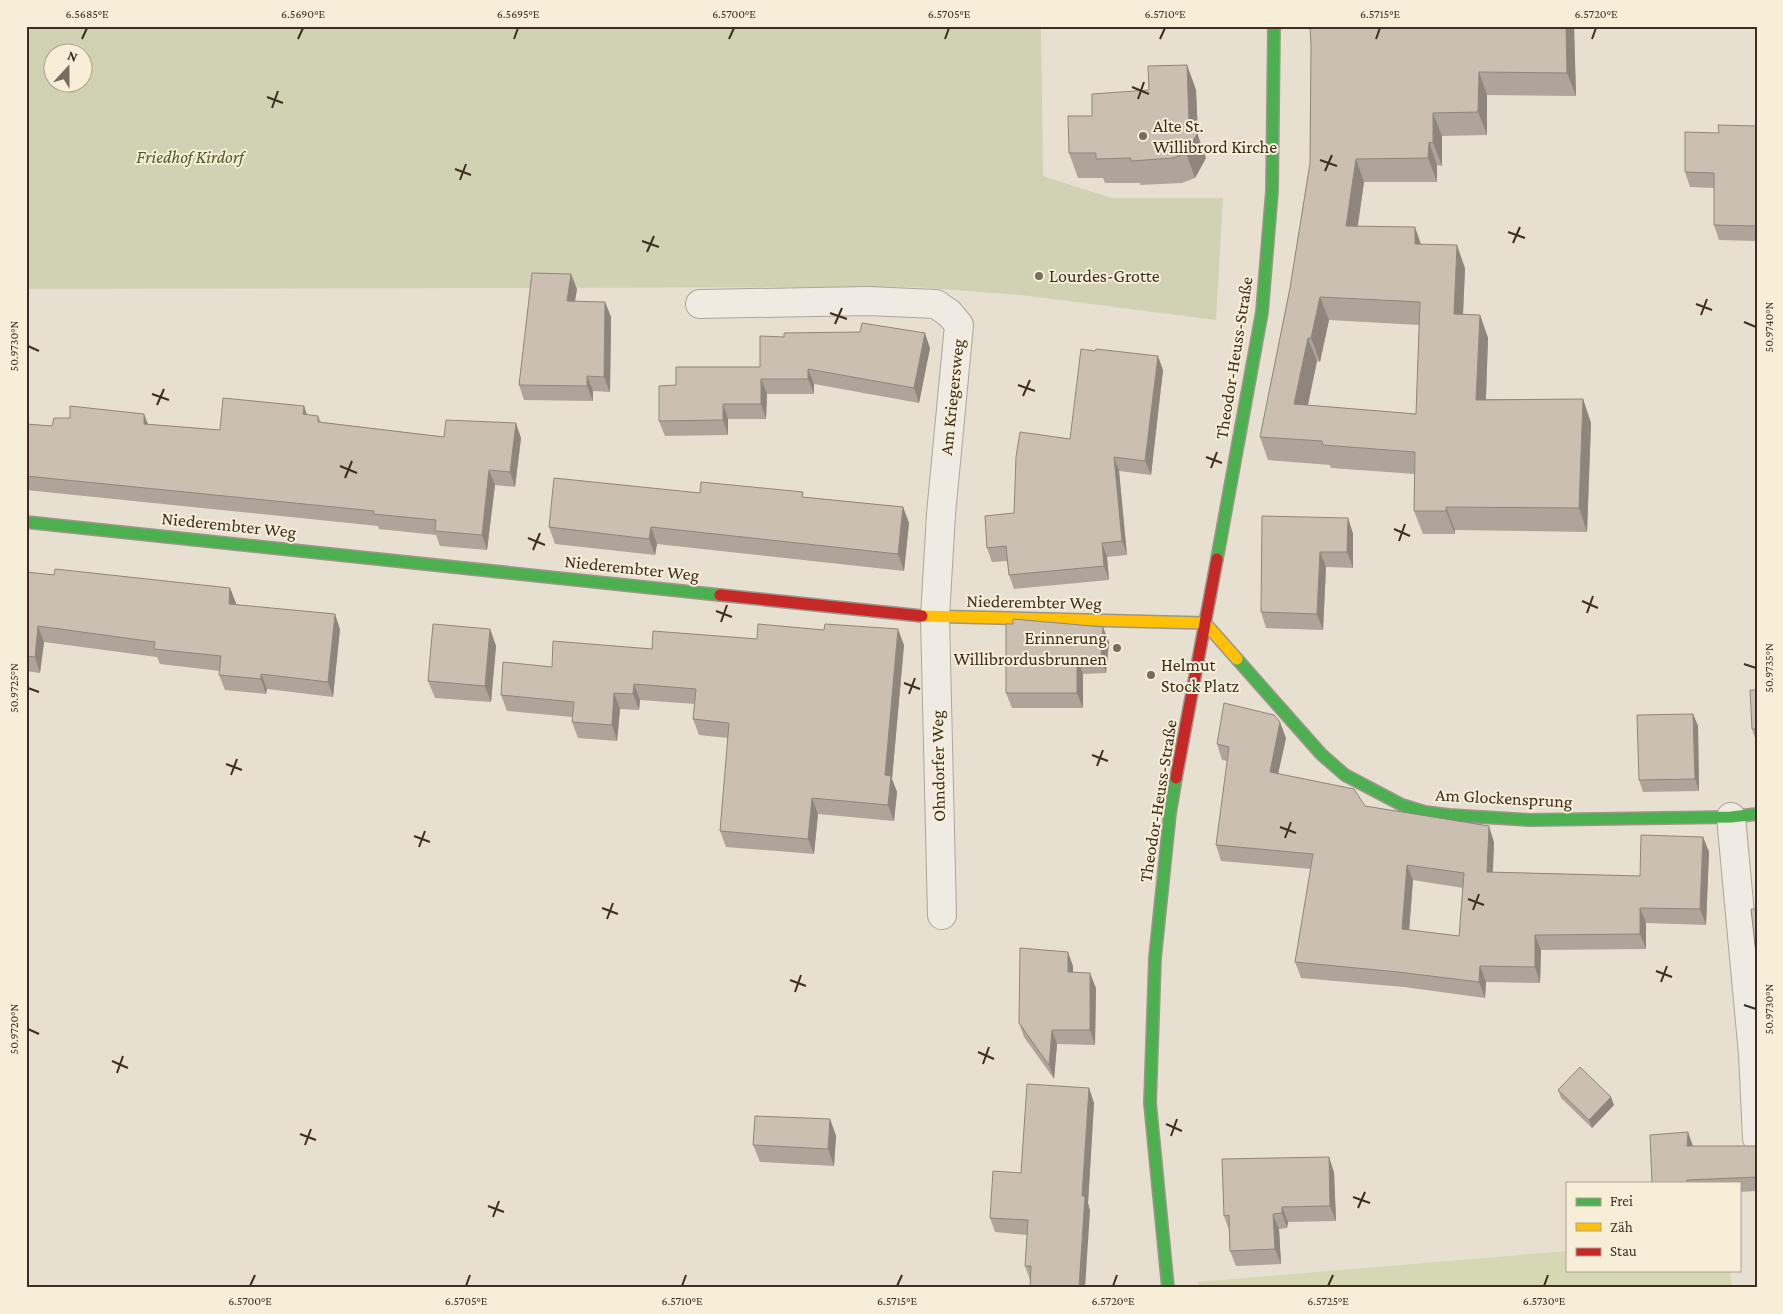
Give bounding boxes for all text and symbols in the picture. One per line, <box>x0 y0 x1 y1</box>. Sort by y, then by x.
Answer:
text: 6.5685°E <box>65 7 109 21</box>
text: 6.5690°E <box>281 7 325 21</box>
text: 6.5695°E <box>497 7 540 21</box>
text: 6.5700°E <box>712 7 756 21</box>
text: 6.5705°E <box>928 7 971 21</box>
text: 6.5710°E <box>1144 7 1186 21</box>
text: 6.5715°E <box>1360 7 1400 21</box>
text: 6.5720°E <box>1575 7 1618 21</box>
north arrow <box>42 42 92 92</box>
text: N <box>65 47 80 65</box>
place label: Alte St. Willibrord Kirche <box>1153 116 1277 157</box>
marker: Alte St. Willibrord Kirche <box>1137 130 1149 142</box>
park label: Friedhof Kirdorf <box>136 147 246 167</box>
place label: Lourdes-Grotte <box>1049 266 1160 286</box>
marker: Lourdes-Grotte <box>1033 270 1045 282</box>
street label: Theodor-Heuss-Straße <box>1211 275 1257 441</box>
text: 50.9740°N <box>1762 301 1776 352</box>
text: 50.9730°N <box>7 321 21 371</box>
street label: Am Kriegersweg <box>936 338 968 456</box>
street label: Niederembter Weg <box>161 508 298 542</box>
street label: Niederembter Weg <box>564 551 701 585</box>
street label: Niederembter Weg <box>966 591 1102 613</box>
place label: Erinnerung Willibrordusbrunnen <box>954 628 1107 669</box>
marker: Erinnerung Willibrordusbrunnen <box>1111 642 1123 654</box>
text: 50.9735°N <box>1762 643 1776 693</box>
place label: Helmut Stock Platz <box>1161 655 1240 696</box>
text: 50.9725°N <box>7 663 21 713</box>
marker: Helmut Stock Platz <box>1145 669 1157 681</box>
street label: Ohndorfer Weg <box>927 710 949 822</box>
street label: Theodor-Heuss-Straße <box>1135 718 1181 884</box>
street label: Am Glockensprung <box>1435 784 1573 812</box>
text: 50.9730°N <box>1762 984 1776 1034</box>
text: 50.9720°N <box>7 1003 21 1054</box>
legend <box>1566 1182 1740 1272</box>
text: Frei <box>1610 1193 1633 1209</box>
text: Zäh <box>1610 1219 1633 1235</box>
text: Stau <box>1610 1243 1637 1259</box>
text: 6.5700°E <box>228 1294 272 1308</box>
text: 6.5705°E <box>445 1294 488 1308</box>
text: 6.5710°E <box>661 1294 703 1308</box>
text: 6.5715°E <box>877 1294 917 1308</box>
text: 6.5720°E <box>1092 1294 1135 1308</box>
text: 6.5725°E <box>1307 1294 1349 1308</box>
text: 6.5730°E <box>1523 1294 1566 1308</box>

